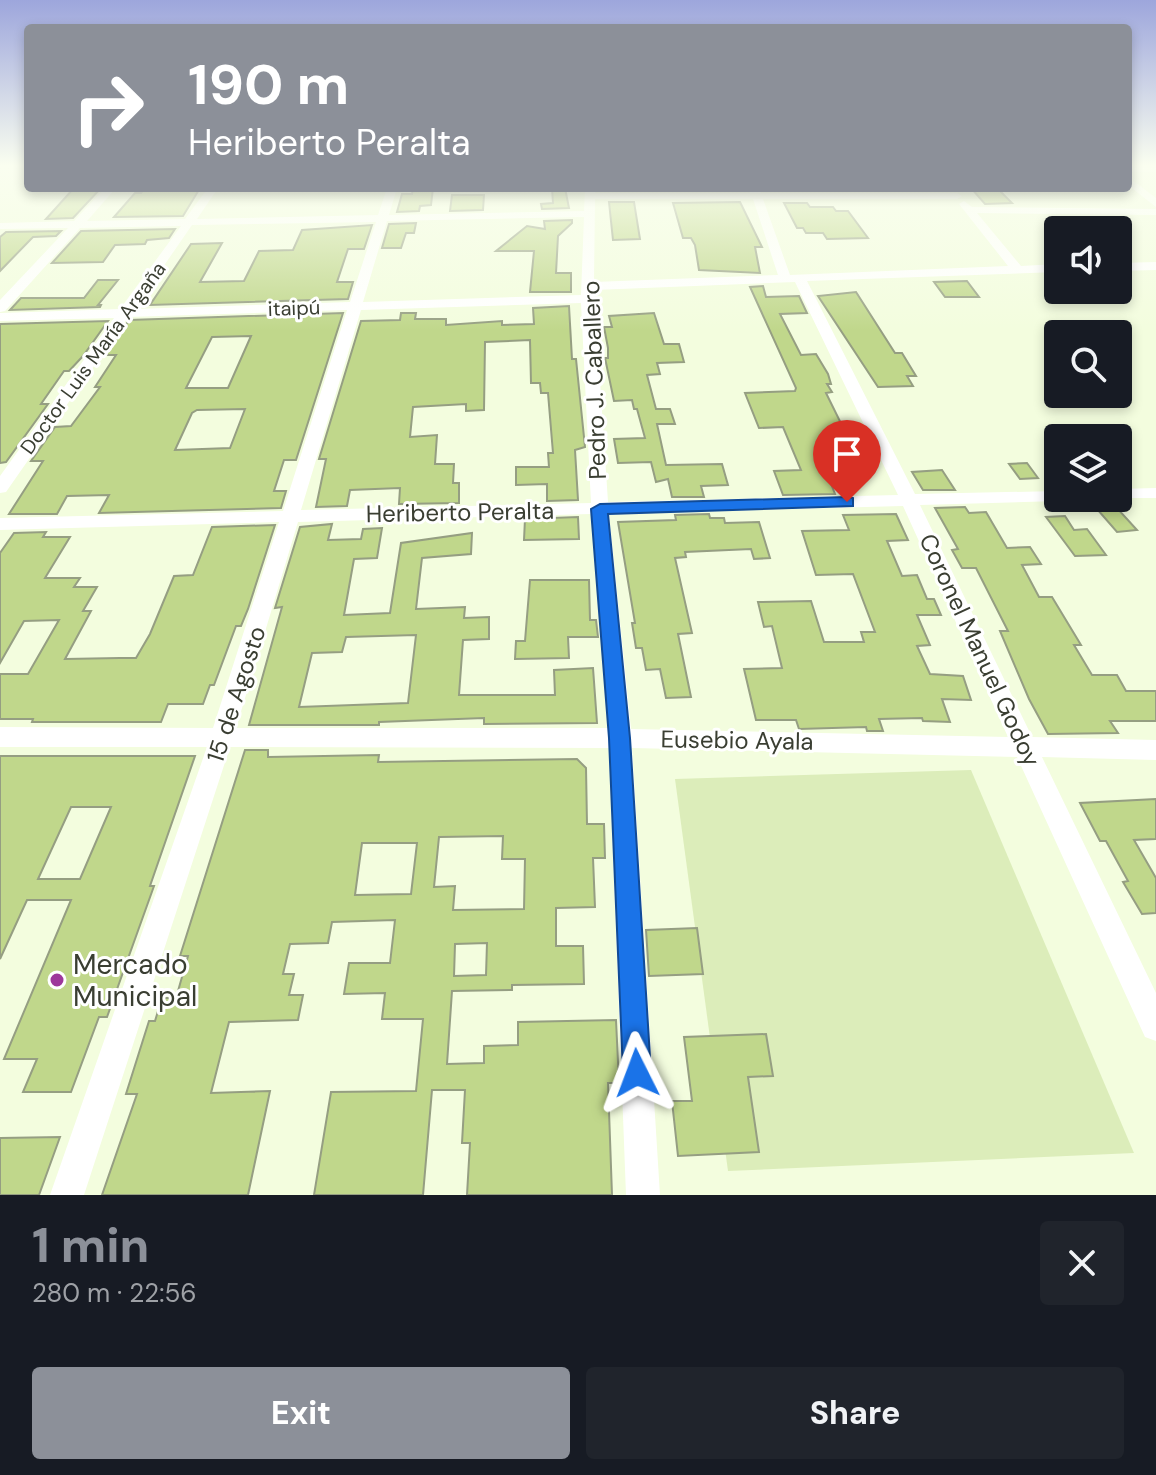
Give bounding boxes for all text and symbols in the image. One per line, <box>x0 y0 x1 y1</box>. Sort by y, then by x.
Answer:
text: 190 m <box>188 48 349 121</box>
icon: right <box>56 56 160 160</box>
text: Heriberto Peralta <box>188 119 471 166</box>
map controls <box>1044 216 1132 512</box>
button: sound <box>1044 216 1132 304</box>
street label: Doctor Luis María Argaña <box>14 257 172 459</box>
street label: Pedro J. Caballero <box>575 280 613 480</box>
street label: itaipú <box>267 294 321 322</box>
button: search <box>1044 320 1132 408</box>
pin <box>813 420 881 502</box>
button: layers <box>1044 424 1132 512</box>
icon: arrive <box>825 432 869 476</box>
street label: Heriberto Peralta <box>366 495 554 529</box>
street label: Coronel Manuel Godoy <box>912 529 1048 771</box>
street label: 15 de Agosto <box>199 622 273 766</box>
street label: Eusebio Ayala <box>660 723 814 757</box>
place label: Mercado Municipal <box>73 946 197 1015</box>
marker: Mercado Municipal <box>48 971 66 989</box>
position arrow <box>595 1031 679 1115</box>
text: 1 min <box>32 1214 149 1277</box>
button: close <box>1040 1221 1124 1305</box>
text: 280 m · 22:56 <box>32 1276 197 1310</box>
button: Exit <box>32 1367 570 1459</box>
button: Share <box>586 1367 1124 1459</box>

